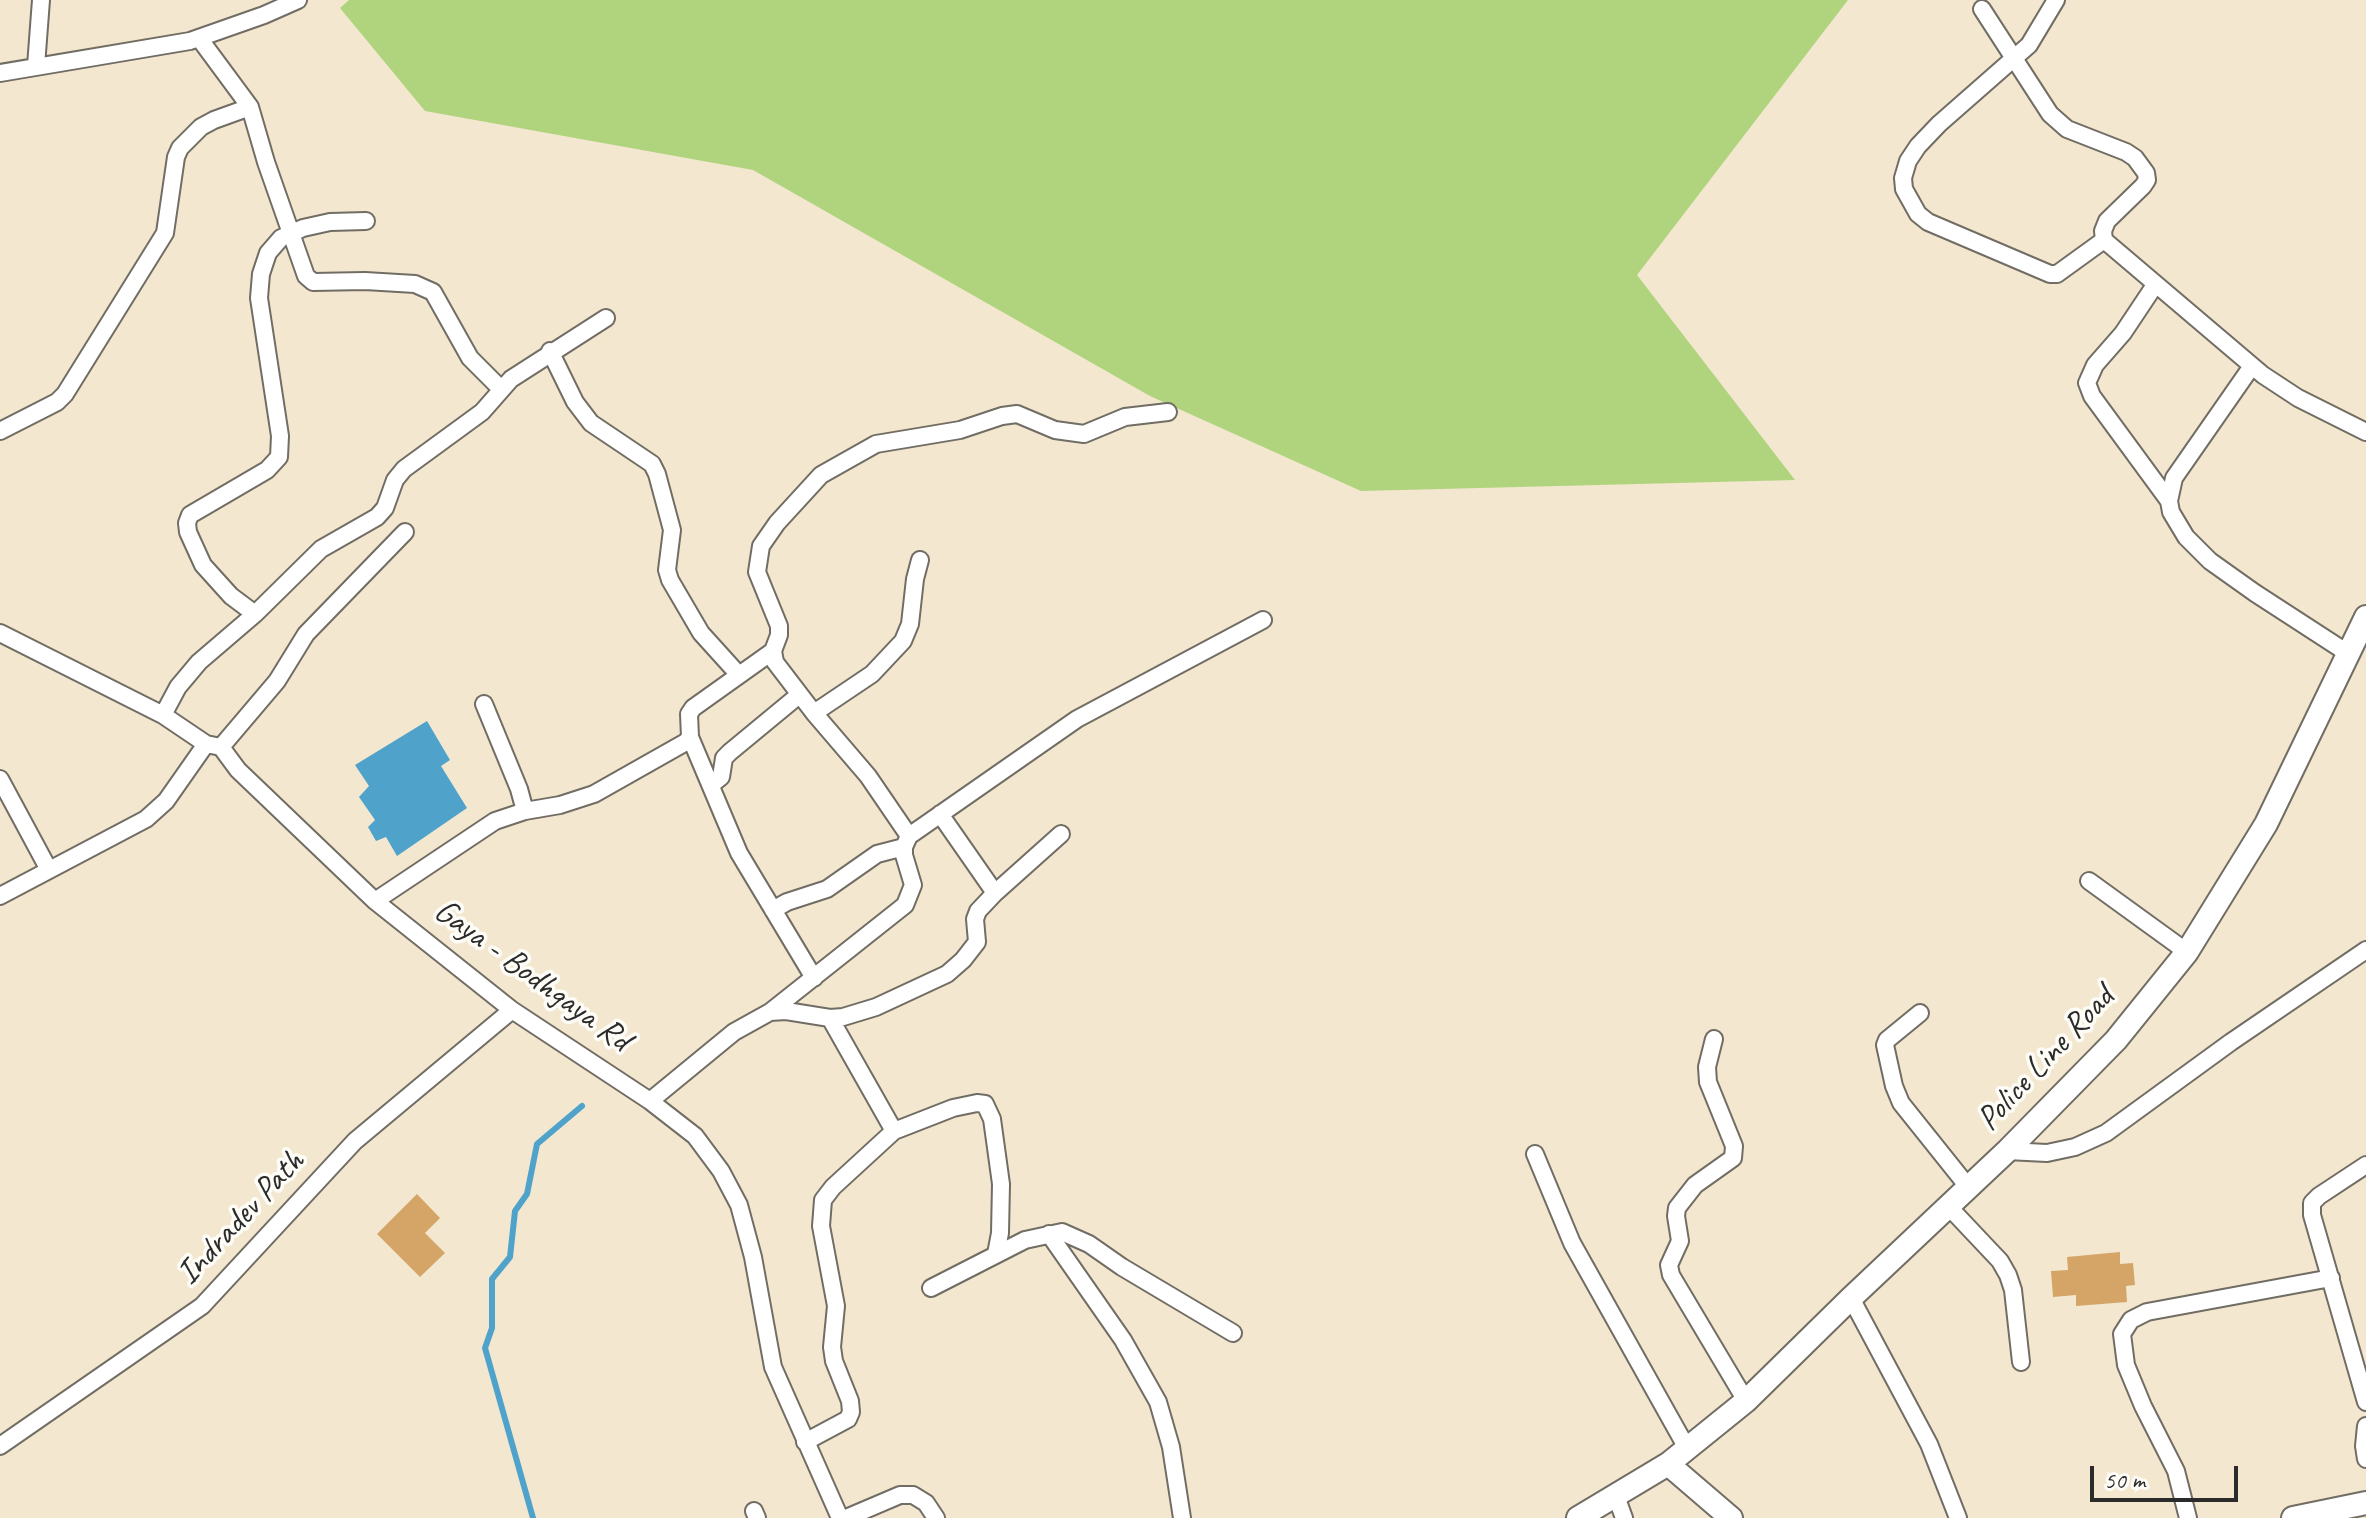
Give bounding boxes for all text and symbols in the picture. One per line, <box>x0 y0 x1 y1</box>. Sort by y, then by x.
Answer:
street label: Gaya - Bodhgaya Rd <box>426 891 638 1061</box>
street label: Police Line Road <box>1969 978 2123 1140</box>
street label: Indradev Path <box>168 1142 314 1294</box>
scale bar <box>2094 1450 2242 1500</box>
text: 50 m <box>2104 1465 2145 1495</box>

